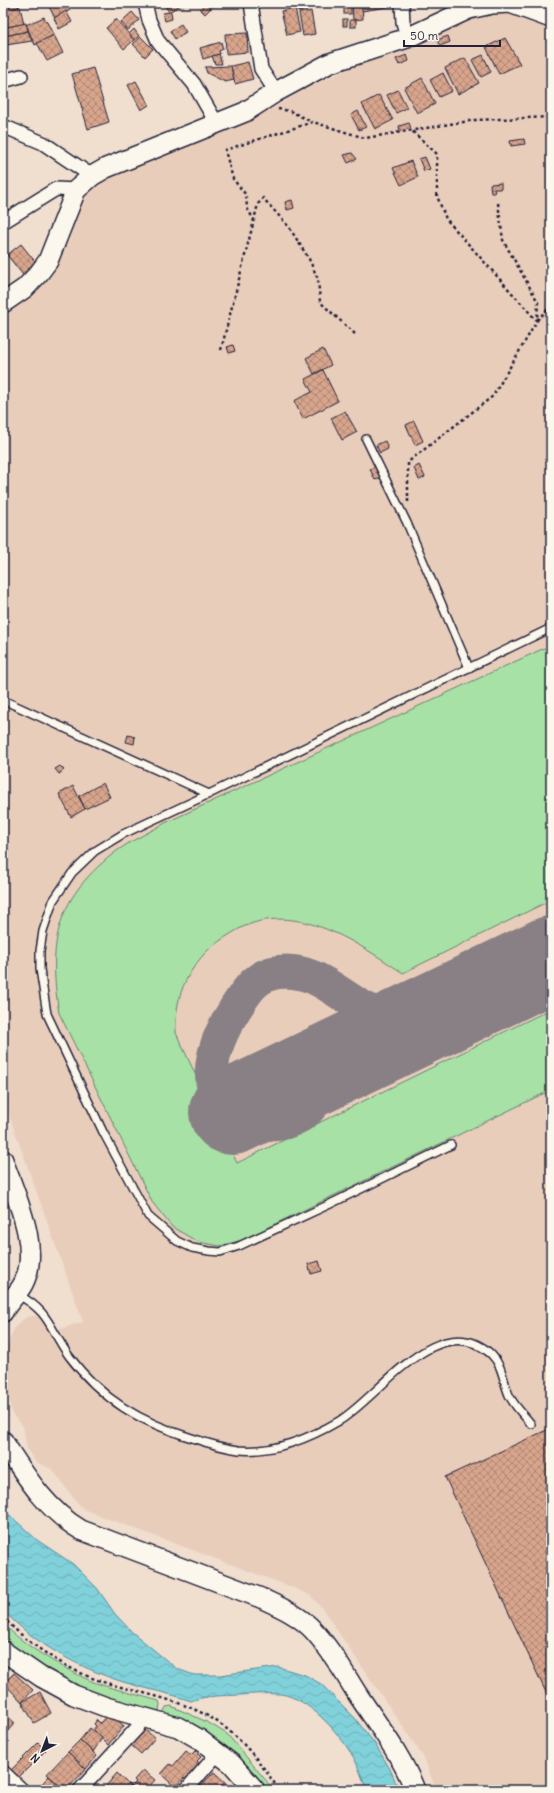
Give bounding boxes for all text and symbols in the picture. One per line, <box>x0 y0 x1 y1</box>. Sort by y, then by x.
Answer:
scale bar <box>404 22 500 48</box>
text: 50 m <box>410 28 439 43</box>
north arrow <box>22 1731 62 1771</box>
text: N <box>28 1751 43 1766</box>

